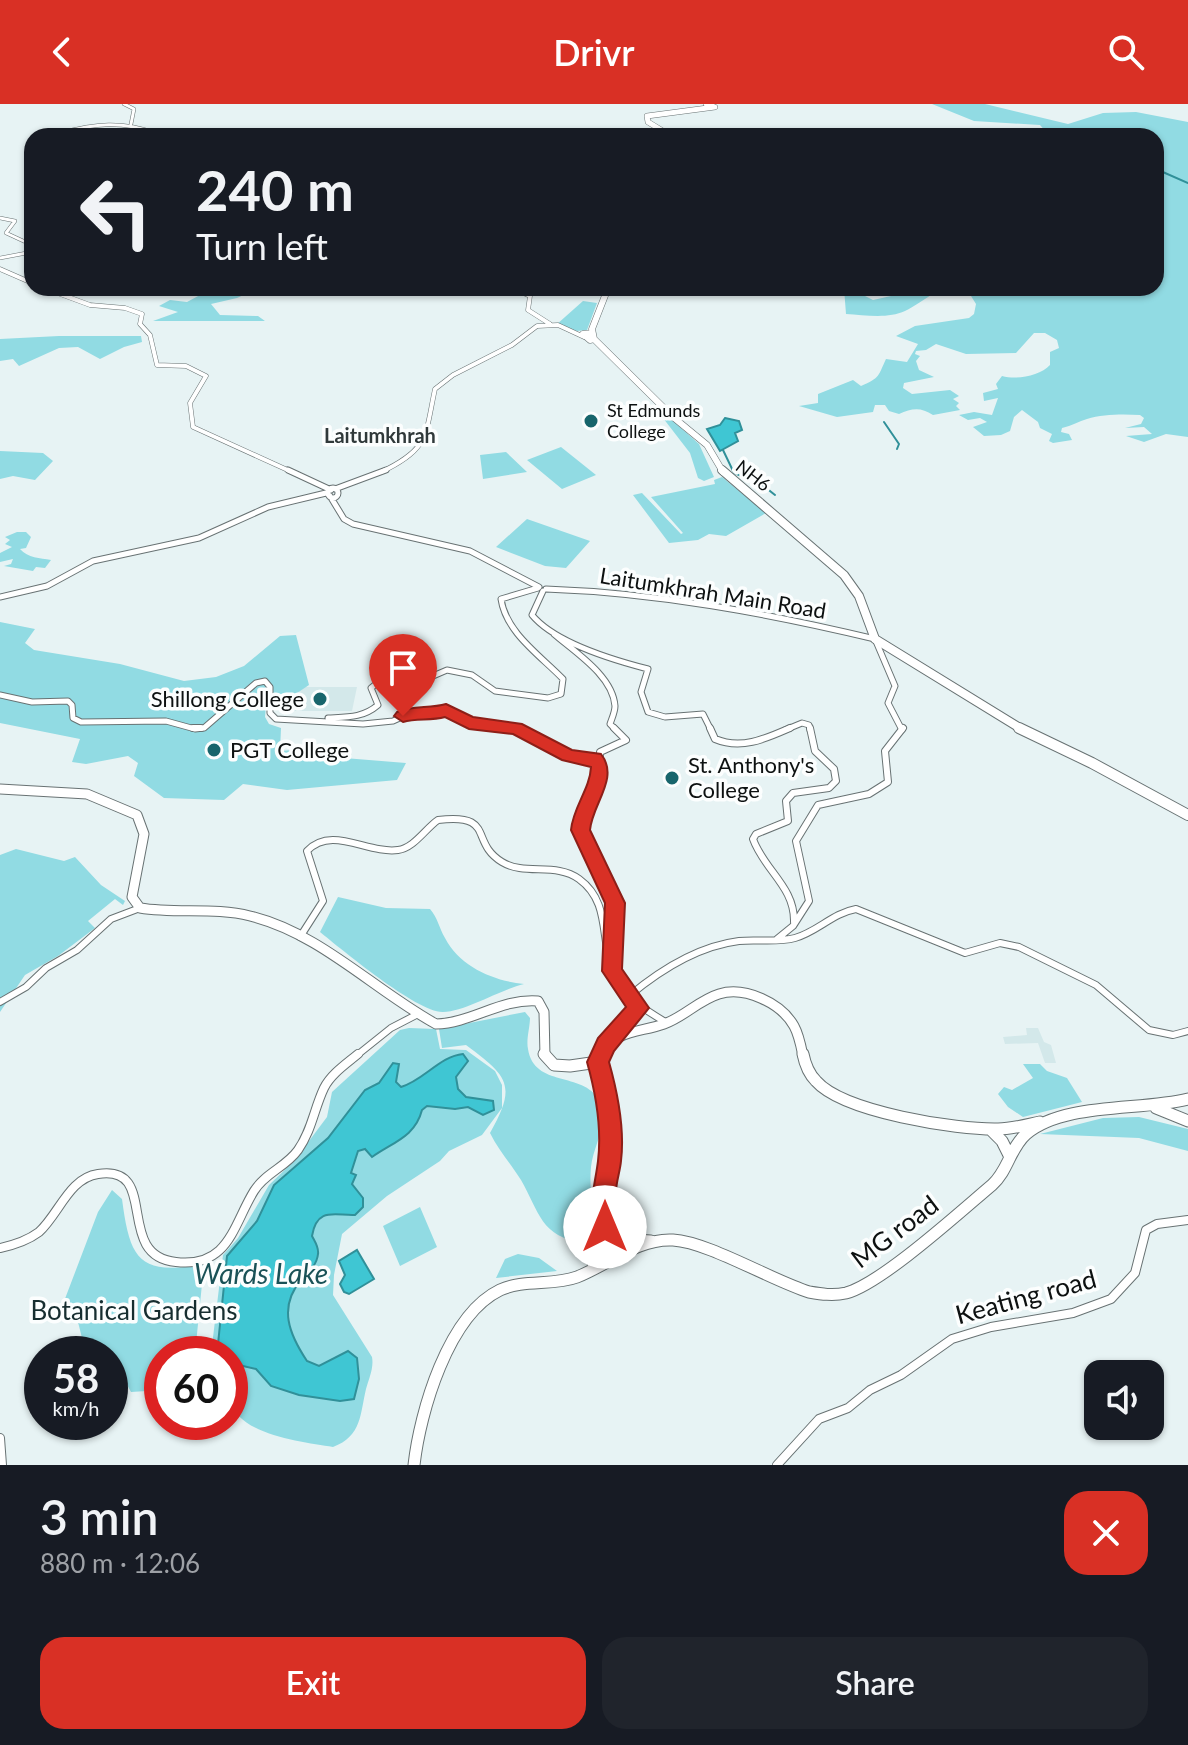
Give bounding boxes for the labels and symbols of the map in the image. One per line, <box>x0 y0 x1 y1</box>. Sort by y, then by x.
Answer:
place label: St Edmunds College <box>607 399 700 442</box>
marker: St Edmunds College <box>582 412 600 430</box>
district label: Laitumkhrah <box>324 423 436 447</box>
street label: NH6 <box>732 455 775 496</box>
street label: Laitumkhrah Main Road <box>598 561 828 624</box>
pin <box>369 634 437 716</box>
place label: Shillong College <box>151 685 304 712</box>
marker: Shillong College <box>311 690 329 708</box>
place label: PGT College <box>230 736 349 763</box>
marker: PGT College <box>205 741 223 759</box>
place label: St. Anthony's College <box>688 751 814 803</box>
marker: St. Anthony's College <box>663 769 681 787</box>
position arrow <box>563 1185 647 1269</box>
street label: MG road <box>844 1188 944 1274</box>
water label: Wards Lake <box>194 1256 328 1290</box>
street label: Keating road <box>952 1262 1100 1330</box>
park label: Botanical Gardens <box>30 1294 238 1326</box>
speed limit sign: 60 <box>144 1336 248 1440</box>

